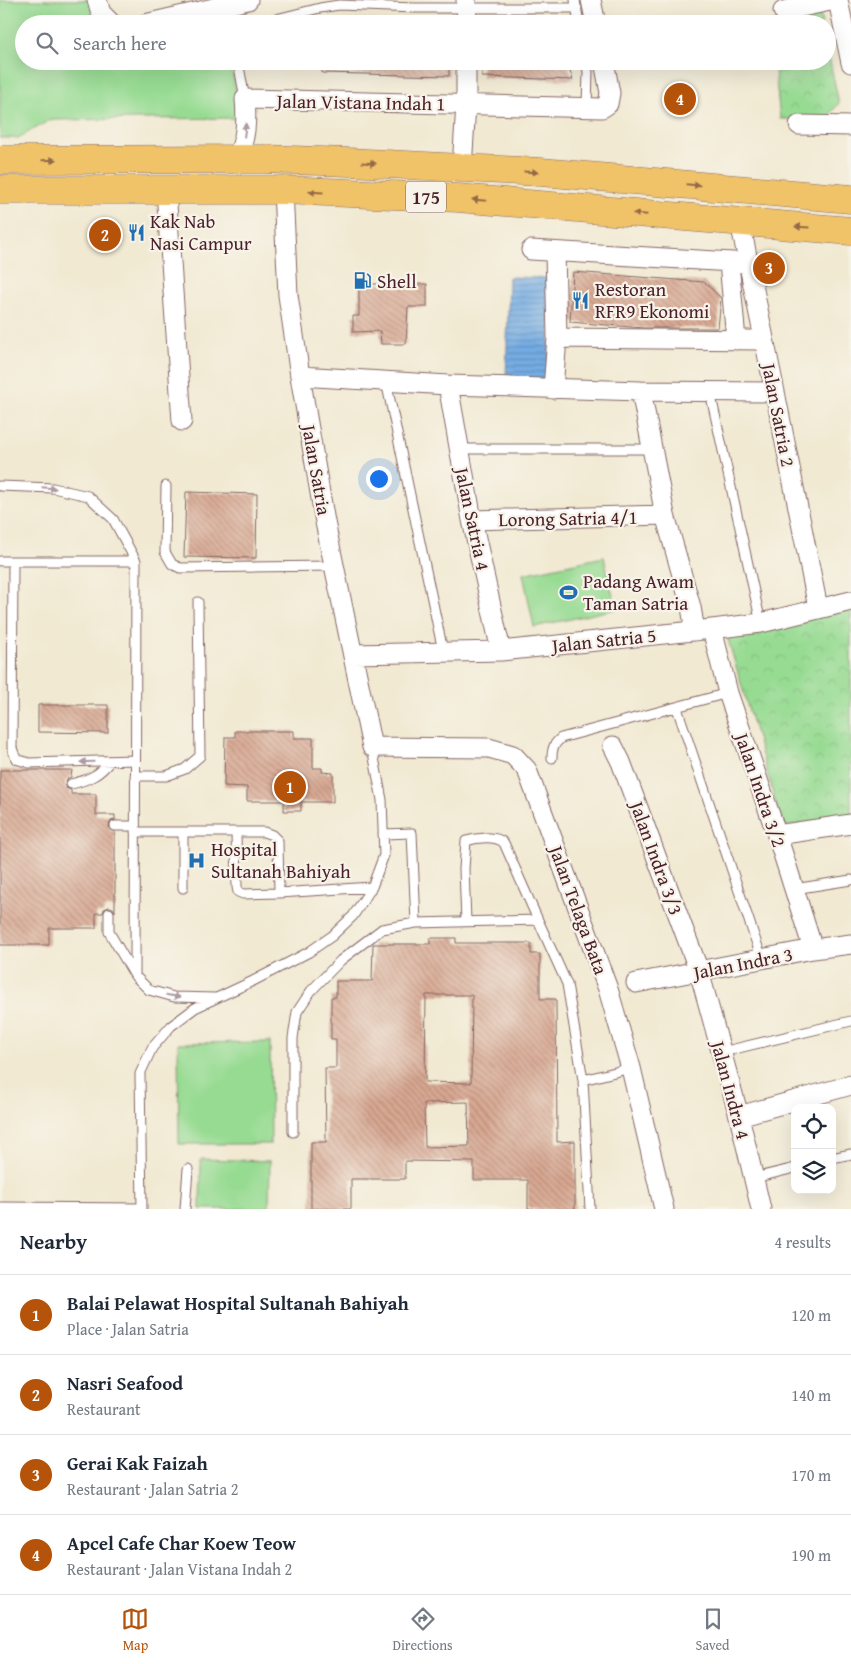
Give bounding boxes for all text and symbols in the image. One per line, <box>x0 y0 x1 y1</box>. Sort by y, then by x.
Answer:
search box <box>15 15 836 70</box>
icon: search <box>33 29 61 57</box>
text: Search here <box>73 29 167 57</box>
pin: 4 <box>664 80 696 118</box>
street label: Jalan Vistana Indah 1 <box>274 86 446 117</box>
one-way arrow <box>241 122 249 138</box>
one-way arrow <box>41 156 57 164</box>
one-way arrow <box>361 160 377 168</box>
one-way arrow <box>523 168 539 176</box>
one-way arrow <box>685 181 701 189</box>
road number: 175 <box>406 182 446 212</box>
one-way arrow <box>308 187 324 195</box>
one-way arrow <box>470 196 486 204</box>
place label: Kak Nab Nasi Campur <box>150 207 252 257</box>
one-way arrow <box>632 210 648 218</box>
pin: 2 <box>89 216 121 254</box>
restaurant icon: Kak Nab Nasi Campur <box>126 222 146 242</box>
one-way arrow <box>794 223 810 231</box>
pin: 3 <box>753 249 785 287</box>
place label: Shell <box>377 267 417 295</box>
fuel station icon: Shell <box>353 271 373 291</box>
place label: Restoran RFR9 Ekonomi <box>595 275 709 325</box>
restaurant icon: Restoran RFR9 Ekonomi <box>571 290 591 310</box>
street label: Jalan Satria 2 <box>755 359 803 469</box>
street label: Jalan Satria <box>295 421 339 517</box>
street label: Jalan Satria 4 <box>448 463 498 573</box>
your location <box>366 466 392 492</box>
one-way arrow <box>41 484 57 492</box>
street label: Lorong Satria 4/1 <box>498 503 638 533</box>
place label: Padang Awam Taman Satria <box>583 567 695 617</box>
sports icon: Padang Awam Taman Satria <box>559 582 579 602</box>
street label: Jalan Satria 5 <box>549 621 657 660</box>
street label: Jalan Indra 3/2 <box>728 727 794 851</box>
one-way arrow <box>78 758 94 766</box>
pin: 1 <box>274 768 306 806</box>
street label: Jalan Indra 3/3 <box>623 795 690 919</box>
place label: Hospital Sultanah Bahiyah <box>211 835 351 885</box>
street label: Jalan Telaga Bata <box>542 840 615 978</box>
hospital icon: Hospital Sultanah Bahiyah <box>187 850 207 870</box>
street label: Jalan Indra 3 <box>689 940 795 987</box>
one-way arrow <box>165 992 181 1000</box>
street label: Jalan Indra 4 <box>704 1036 758 1142</box>
map controls <box>791 1104 836 1194</box>
button: locate <box>791 1104 836 1149</box>
button: layers <box>791 1149 836 1194</box>
text: Nearby <box>20 1226 87 1257</box>
text: 4 results <box>774 1230 831 1254</box>
text: Balai Pelawat Hospital Sultanah Bahiyah <box>67 1289 409 1317</box>
text: 1 <box>32 1303 40 1327</box>
text: 120 m <box>791 1303 831 1327</box>
text: Place · Jalan Satria <box>67 1317 189 1341</box>
text: Nasri Seafood <box>67 1369 183 1397</box>
text: 2 <box>32 1383 40 1407</box>
text: 140 m <box>791 1383 831 1407</box>
text: Restaurant <box>67 1397 141 1421</box>
text: Gerai Kak Faizah <box>67 1449 208 1477</box>
text: 3 <box>32 1463 40 1487</box>
text: 170 m <box>791 1463 831 1487</box>
text: Restaurant · Jalan Satria 2 <box>67 1477 238 1501</box>
text: Apcel Cafe Char Koew Teow <box>67 1529 296 1557</box>
text: 4 <box>32 1543 40 1567</box>
text: 190 m <box>791 1543 831 1567</box>
text: Restaurant · Jalan Vistana Indah 2 <box>67 1557 292 1581</box>
tab: Map <box>121 1605 149 1655</box>
tab: Directions <box>392 1605 453 1655</box>
tab: Saved <box>696 1605 730 1655</box>

